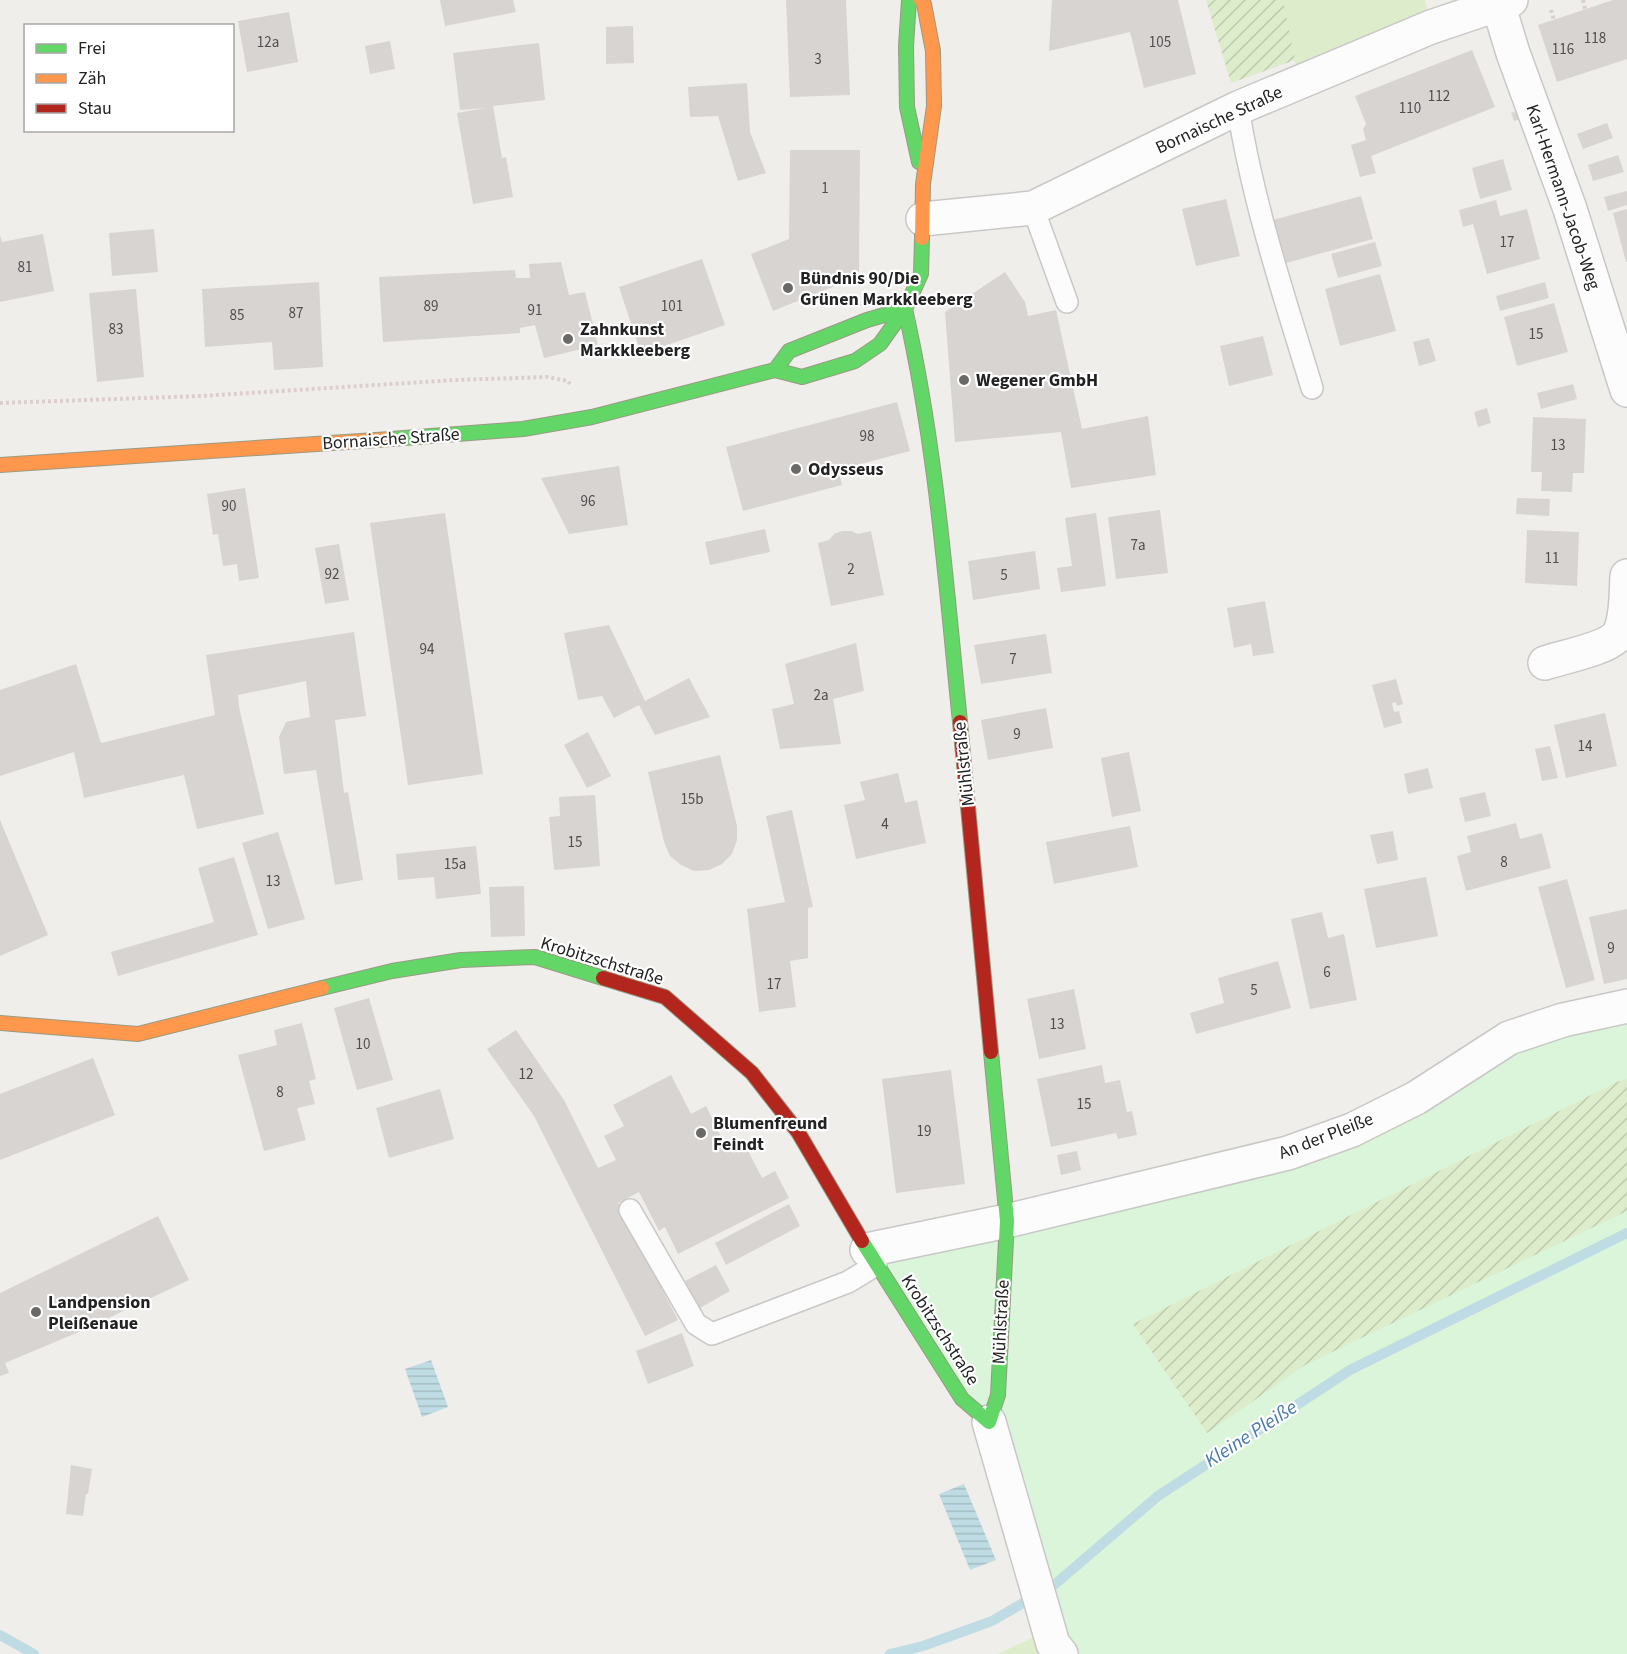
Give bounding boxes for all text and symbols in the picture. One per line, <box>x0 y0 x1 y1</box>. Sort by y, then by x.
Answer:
legend <box>24 24 234 132</box>
house number: 118 <box>1584 28 1606 49</box>
house number: 12a <box>257 32 279 53</box>
house number: 105 <box>1149 32 1171 53</box>
text: Frei <box>78 36 106 61</box>
house number: 116 <box>1552 39 1574 60</box>
house number: 3 <box>814 49 822 70</box>
text: Zäh <box>78 66 106 91</box>
street label: Bornaische Straße <box>1151 80 1287 160</box>
house number: 112 <box>1428 86 1450 107</box>
text: Stau <box>78 96 112 121</box>
house number: 110 <box>1399 98 1421 119</box>
street label: Karl-Hermann-Jacob-Weg <box>1520 101 1606 293</box>
house number: 1 <box>821 178 829 199</box>
house number: 17 <box>1500 232 1514 253</box>
house number: 81 <box>18 257 32 278</box>
place label: Bündnis 90/Die Grünen Markkleeberg <box>800 266 973 312</box>
marker: Bündnis 90/Die Grünen Markkleeberg <box>781 281 795 295</box>
house number: 89 <box>424 296 438 317</box>
house number: 101 <box>661 296 683 317</box>
house number: 91 <box>528 300 542 321</box>
house number: 87 <box>289 303 303 324</box>
house number: 85 <box>230 305 244 326</box>
place label: Zahnkunst Markkleeberg <box>580 317 691 363</box>
house number: 83 <box>109 319 123 340</box>
house number: 15 <box>1529 324 1543 345</box>
marker: Zahnkunst Markkleeberg <box>561 332 575 346</box>
place label: Wegener GmbH <box>976 368 1098 393</box>
marker: Wegener GmbH <box>957 373 971 387</box>
street label: Bornaische Straße <box>322 422 461 456</box>
house number: 98 <box>860 426 874 447</box>
house number: 13 <box>1551 435 1565 456</box>
place label: Odysseus <box>808 457 883 482</box>
marker: Odysseus <box>789 462 803 476</box>
house number: 96 <box>581 491 595 512</box>
house number: 90 <box>222 496 236 517</box>
house number: 7a <box>1130 535 1146 556</box>
house number: 11 <box>1545 548 1559 569</box>
house number: 2 <box>847 559 855 580</box>
house number: 92 <box>325 564 339 585</box>
house number: 5 <box>1000 565 1008 586</box>
house number: 94 <box>420 639 435 660</box>
house number: 7 <box>1009 649 1017 670</box>
house number: 2a <box>813 685 829 706</box>
street label: Mühlstraße <box>947 720 981 807</box>
house number: 9 <box>1013 724 1021 745</box>
house number: 14 <box>1578 736 1593 757</box>
house number: 15b <box>680 789 704 810</box>
house number: 4 <box>881 814 889 835</box>
house number: 15 <box>568 832 582 853</box>
house number: 8 <box>1500 852 1508 873</box>
house number: 15a <box>444 854 466 875</box>
house number: 13 <box>266 871 280 892</box>
street label: Krobitzschstraße <box>537 930 667 992</box>
house number: 9 <box>1607 938 1615 959</box>
house number: 6 <box>1323 962 1331 983</box>
house number: 17 <box>767 974 781 995</box>
house number: 5 <box>1250 980 1258 1001</box>
house number: 13 <box>1050 1014 1064 1035</box>
house number: 10 <box>356 1034 370 1055</box>
house number: 12 <box>519 1064 533 1085</box>
house number: 8 <box>276 1082 284 1103</box>
house number: 15 <box>1077 1094 1091 1115</box>
street label: An der Pleiße <box>1275 1106 1377 1165</box>
place label: Blumenfreund Feindt <box>713 1111 828 1157</box>
house number: 19 <box>917 1121 931 1142</box>
marker: Blumenfreund Feindt <box>694 1126 708 1140</box>
street label: Krobitzschstraße <box>895 1270 985 1390</box>
street label: Mühlstraße <box>986 1279 1016 1365</box>
place label: Landpension Pleißenaue <box>48 1290 151 1336</box>
marker: Landpension Pleißenaue <box>29 1305 43 1319</box>
water label: Kleine Pleiße <box>1199 1394 1303 1474</box>

